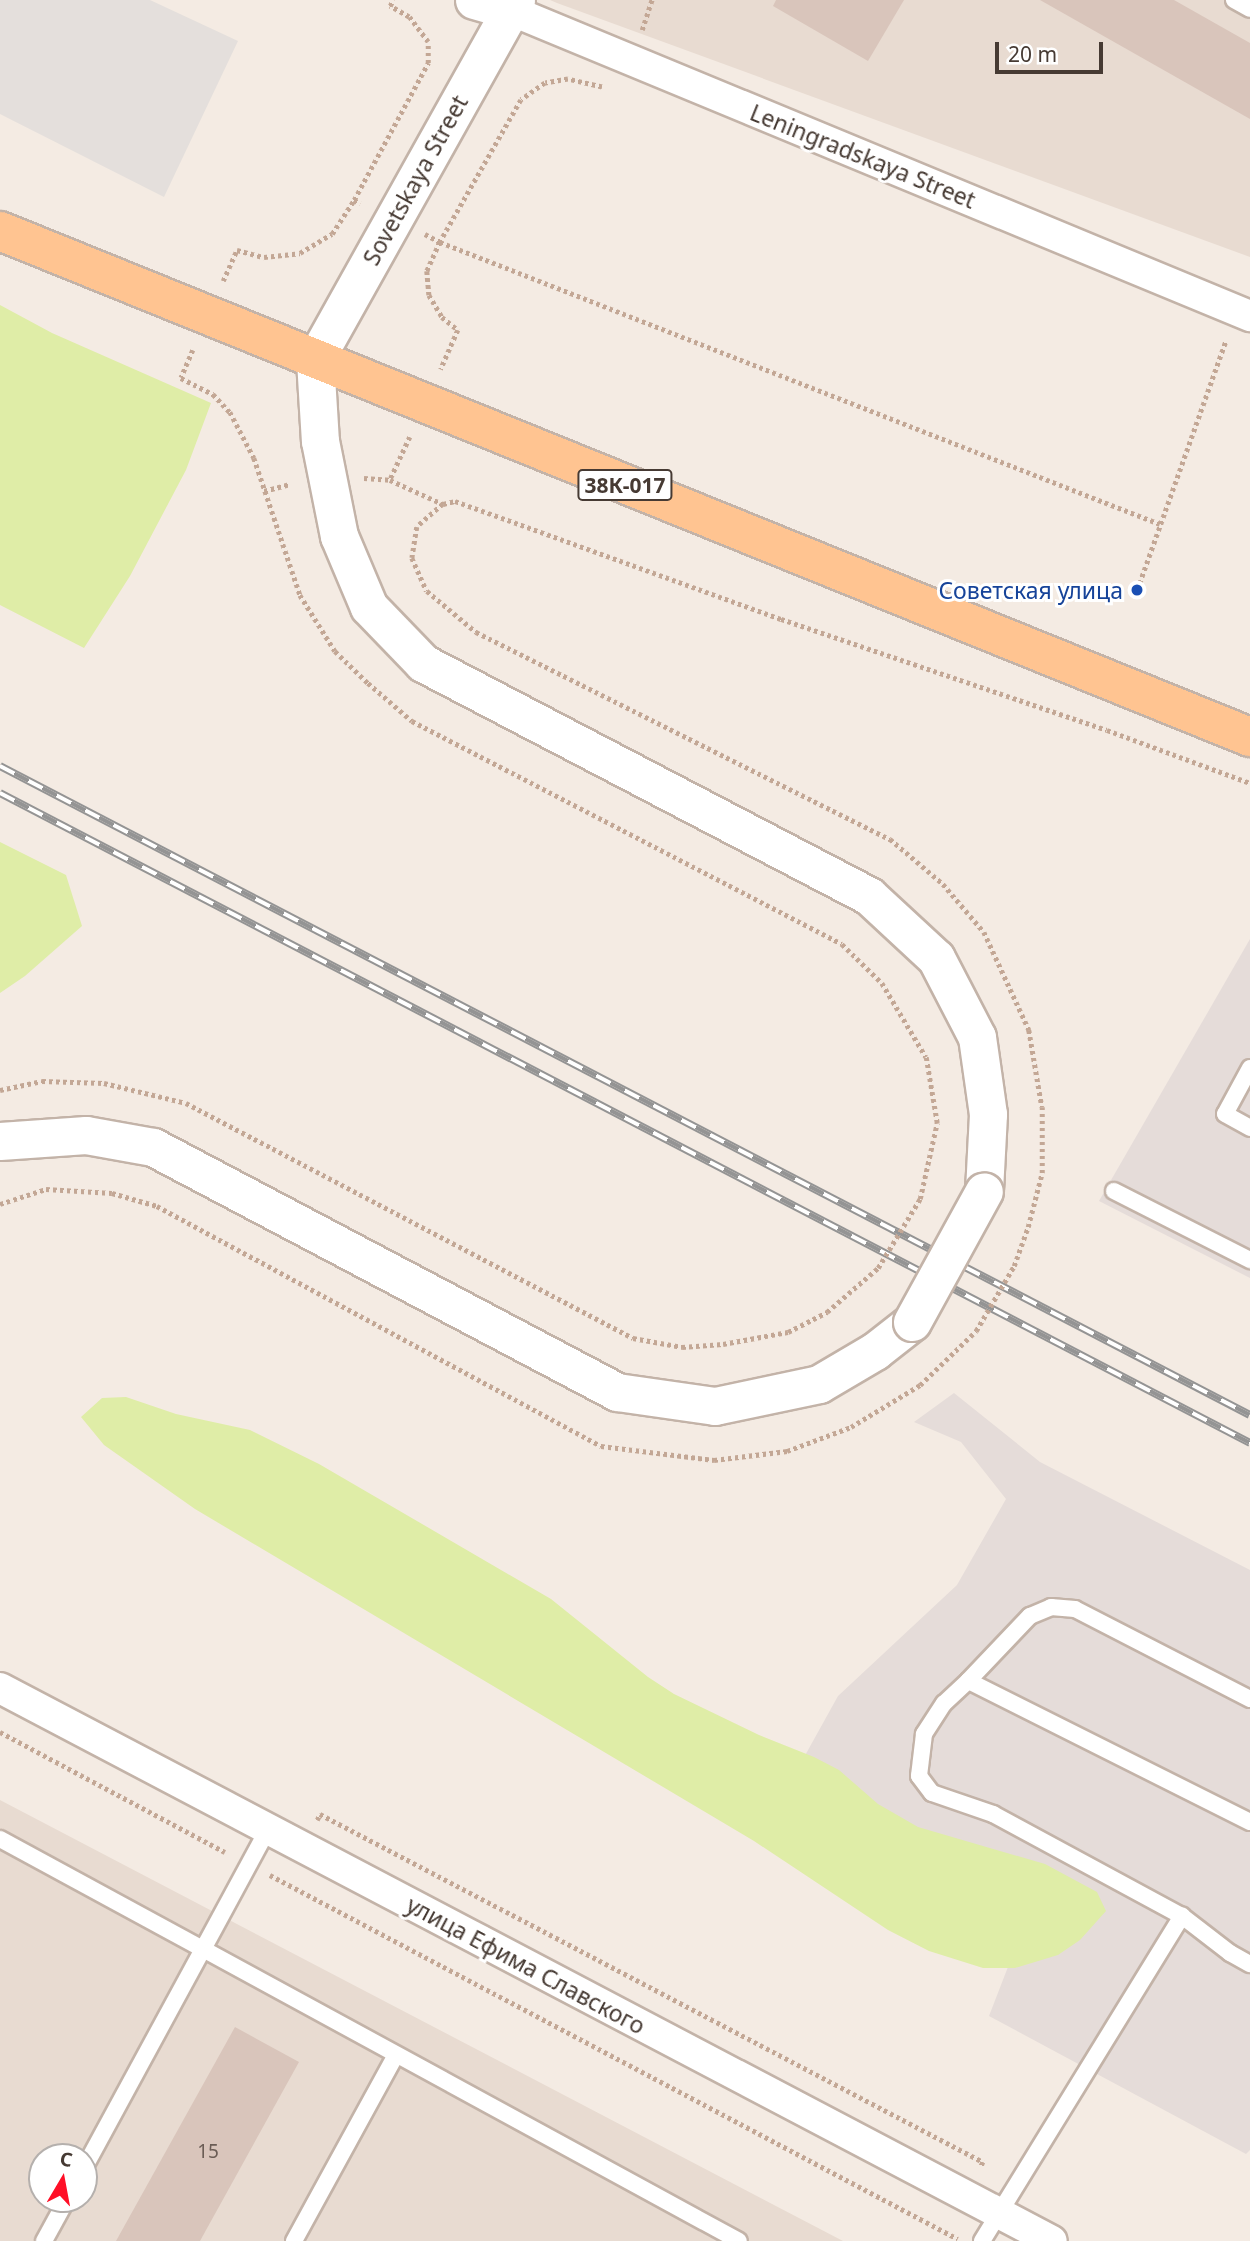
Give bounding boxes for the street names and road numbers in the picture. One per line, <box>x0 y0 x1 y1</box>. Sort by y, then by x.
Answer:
street label: Sovetskaya Street <box>357 90 473 270</box>
street label: Leningradskaya Street <box>746 98 980 214</box>
road number: 38К-017 <box>576 468 674 503</box>
street label: улица Ефима Славского <box>402 1890 650 2040</box>

